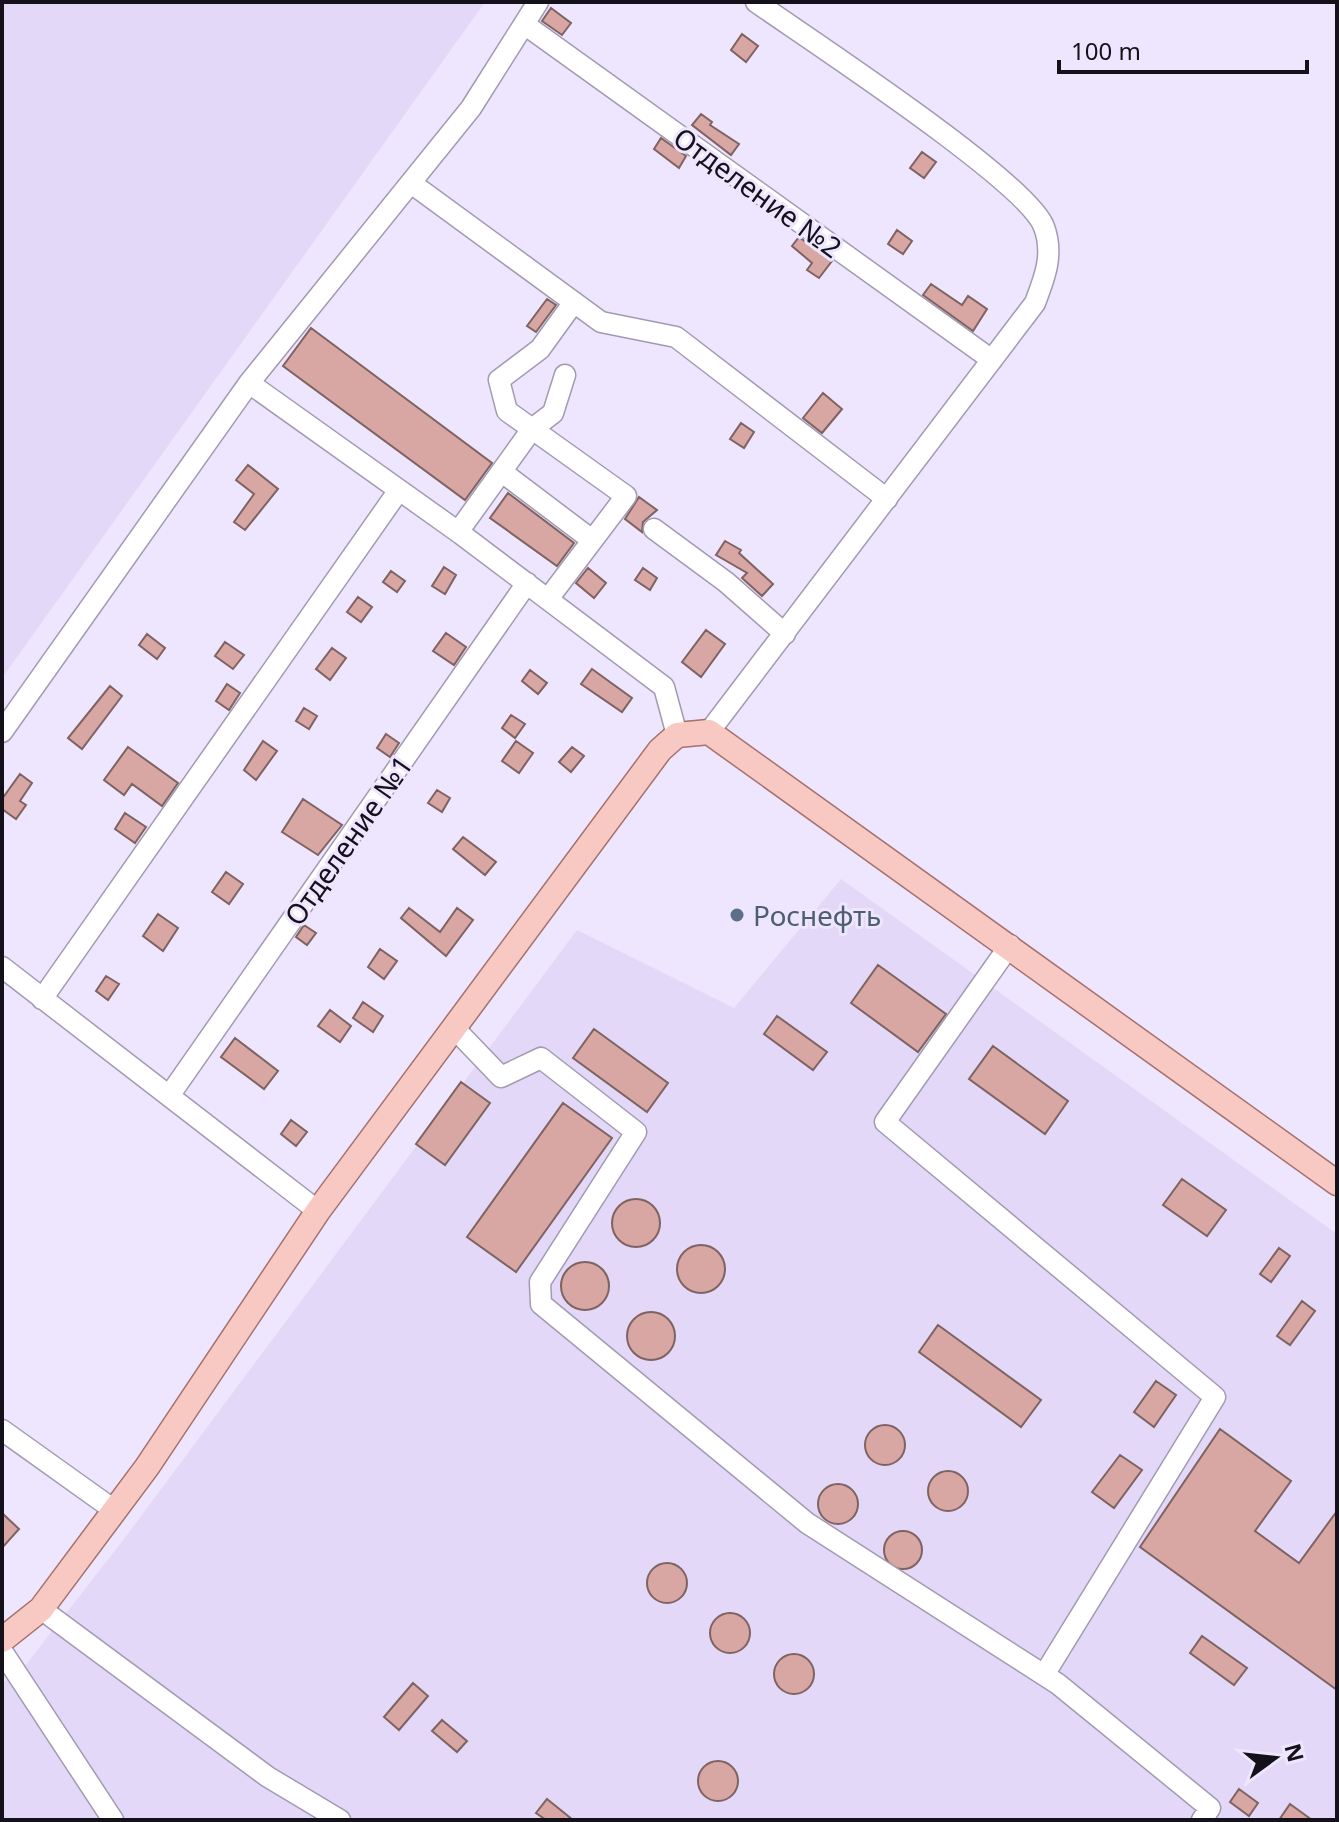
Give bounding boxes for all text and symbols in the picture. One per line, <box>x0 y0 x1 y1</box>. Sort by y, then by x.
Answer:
scale bar <box>1059 24 1307 74</box>
text: 100 m <box>1071 34 1141 67</box>
street label: Отделение №2 <box>666 118 850 266</box>
street label: Отделение №1 <box>275 747 421 933</box>
place label: Роснефть <box>753 896 881 934</box>
marker: Роснефть <box>728 906 746 924</box>
north arrow <box>1235 1718 1315 1798</box>
text: N <box>1278 1740 1312 1765</box>

